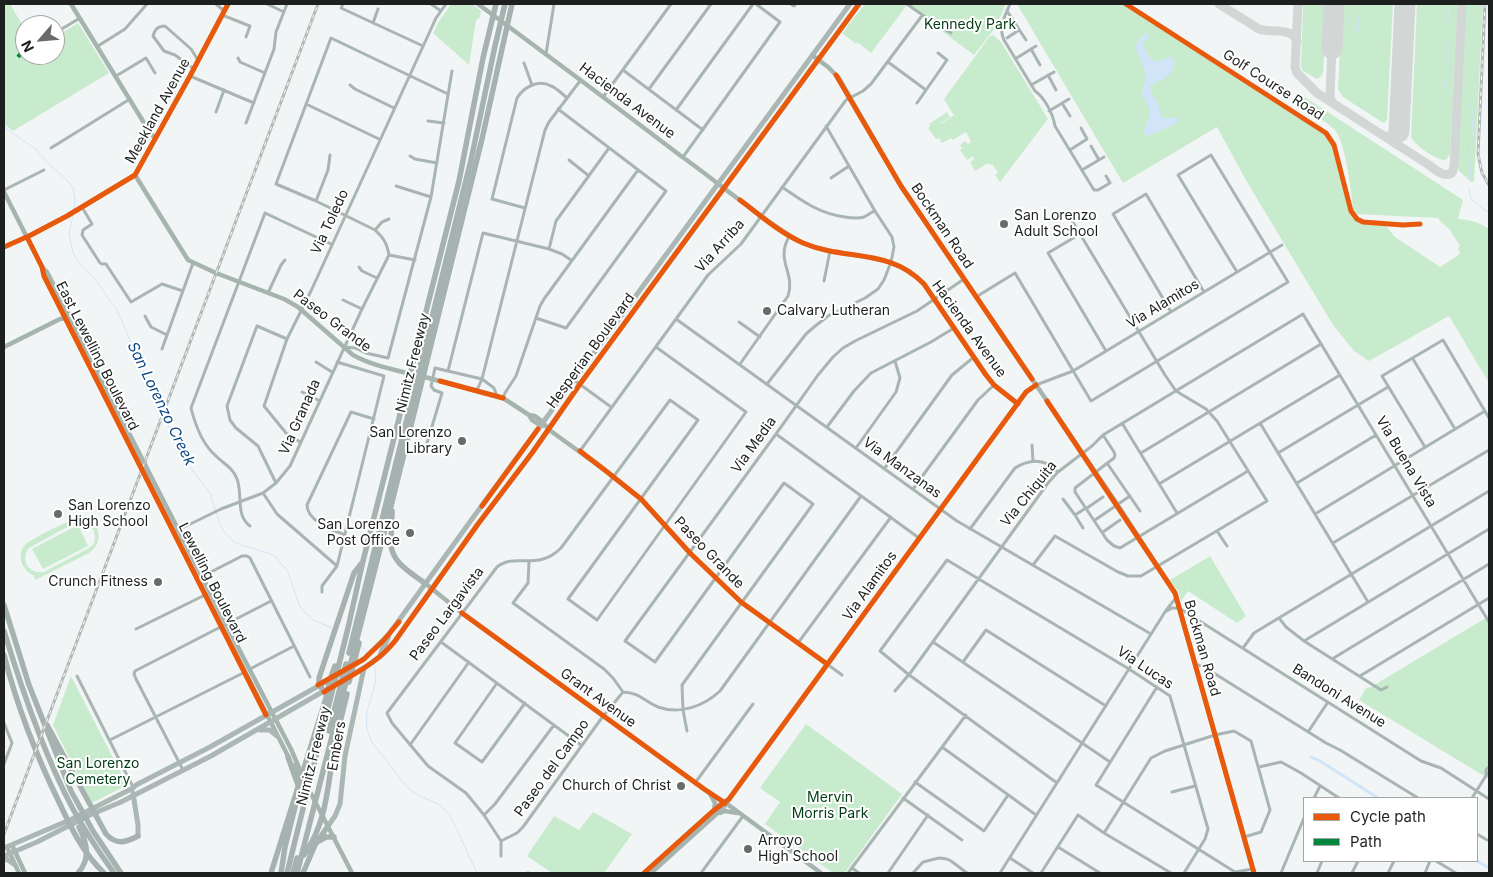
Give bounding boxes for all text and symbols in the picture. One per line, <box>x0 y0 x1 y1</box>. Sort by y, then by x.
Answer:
north arrow <box>15 15 65 65</box>
park label: Kennedy Park <box>924 17 1016 33</box>
text: N <box>17 38 37 55</box>
street label: Golf Course Road <box>1219 46 1327 124</box>
street label: Meekland Avenue <box>122 55 194 167</box>
street label: Hacienda Avenue <box>576 59 678 143</box>
street label: Bockman Road <box>907 180 977 272</box>
street label: Via Toledo <box>308 187 352 257</box>
place label: San Lorenzo Adult School <box>1014 208 1098 240</box>
street label: Via Arriba <box>692 216 748 276</box>
marker: San Lorenzo Adult School <box>998 218 1010 230</box>
street label: Via Alamitos <box>1124 276 1202 332</box>
street label: Hacienda Avenue <box>928 277 1010 381</box>
street label: East Lewelling Boulevard <box>52 279 142 433</box>
street label: Paseo Grande <box>290 286 374 356</box>
street label: Hesperian Boulevard <box>544 290 638 412</box>
place label: Calvary Lutheran <box>777 303 890 319</box>
marker: Calvary Lutheran <box>761 305 773 317</box>
street label: Nimitz Freeway <box>393 312 433 414</box>
water label: San Lorenzo Creek <box>123 339 199 469</box>
street label: Via Granada <box>276 377 324 457</box>
street label: Via Buena Vista <box>1372 413 1440 511</box>
street label: Via Media <box>728 414 780 476</box>
place label: San Lorenzo Library <box>369 425 452 458</box>
street label: Via Manzanas <box>860 434 944 502</box>
marker: San Lorenzo Library <box>456 435 468 447</box>
street label: Via Chiquita <box>997 458 1061 530</box>
place label: San Lorenzo High School <box>68 498 151 530</box>
marker: San Lorenzo High School <box>52 508 64 520</box>
street label: Paseo Grande <box>671 514 747 592</box>
place label: San Lorenzo Post Office <box>317 517 400 550</box>
street label: Lewelling Boulevard <box>174 520 250 646</box>
marker: San Lorenzo Post Office <box>404 527 416 539</box>
street label: Via Alamitos <box>839 548 901 624</box>
street label: Paseo Largavista <box>406 564 488 664</box>
place label: Crunch Fitness <box>48 574 148 590</box>
marker: Crunch Fitness <box>152 576 164 588</box>
street label: Bockman Road <box>1180 598 1224 698</box>
street label: Via Lucas <box>1114 643 1176 693</box>
street label: Bandoni Avenue <box>1289 661 1389 731</box>
street label: Grant Avenue <box>557 665 639 731</box>
street label: Nimitz Freeway <box>294 705 334 807</box>
street label: Paseo del Campo <box>511 716 593 820</box>
street label: Embers <box>324 720 350 772</box>
park label: San Lorenzo Cemetery <box>57 756 139 789</box>
place label: Church of Christ <box>562 778 671 794</box>
marker: Church of Christ <box>675 780 687 792</box>
park label: Mervin Morris Park <box>792 790 868 822</box>
legend <box>1303 797 1478 862</box>
text: Cycle path <box>1350 807 1426 826</box>
text: Path <box>1350 832 1382 851</box>
place label: Arroyo High School <box>758 833 838 866</box>
marker: Arroyo High School <box>742 843 754 855</box>

